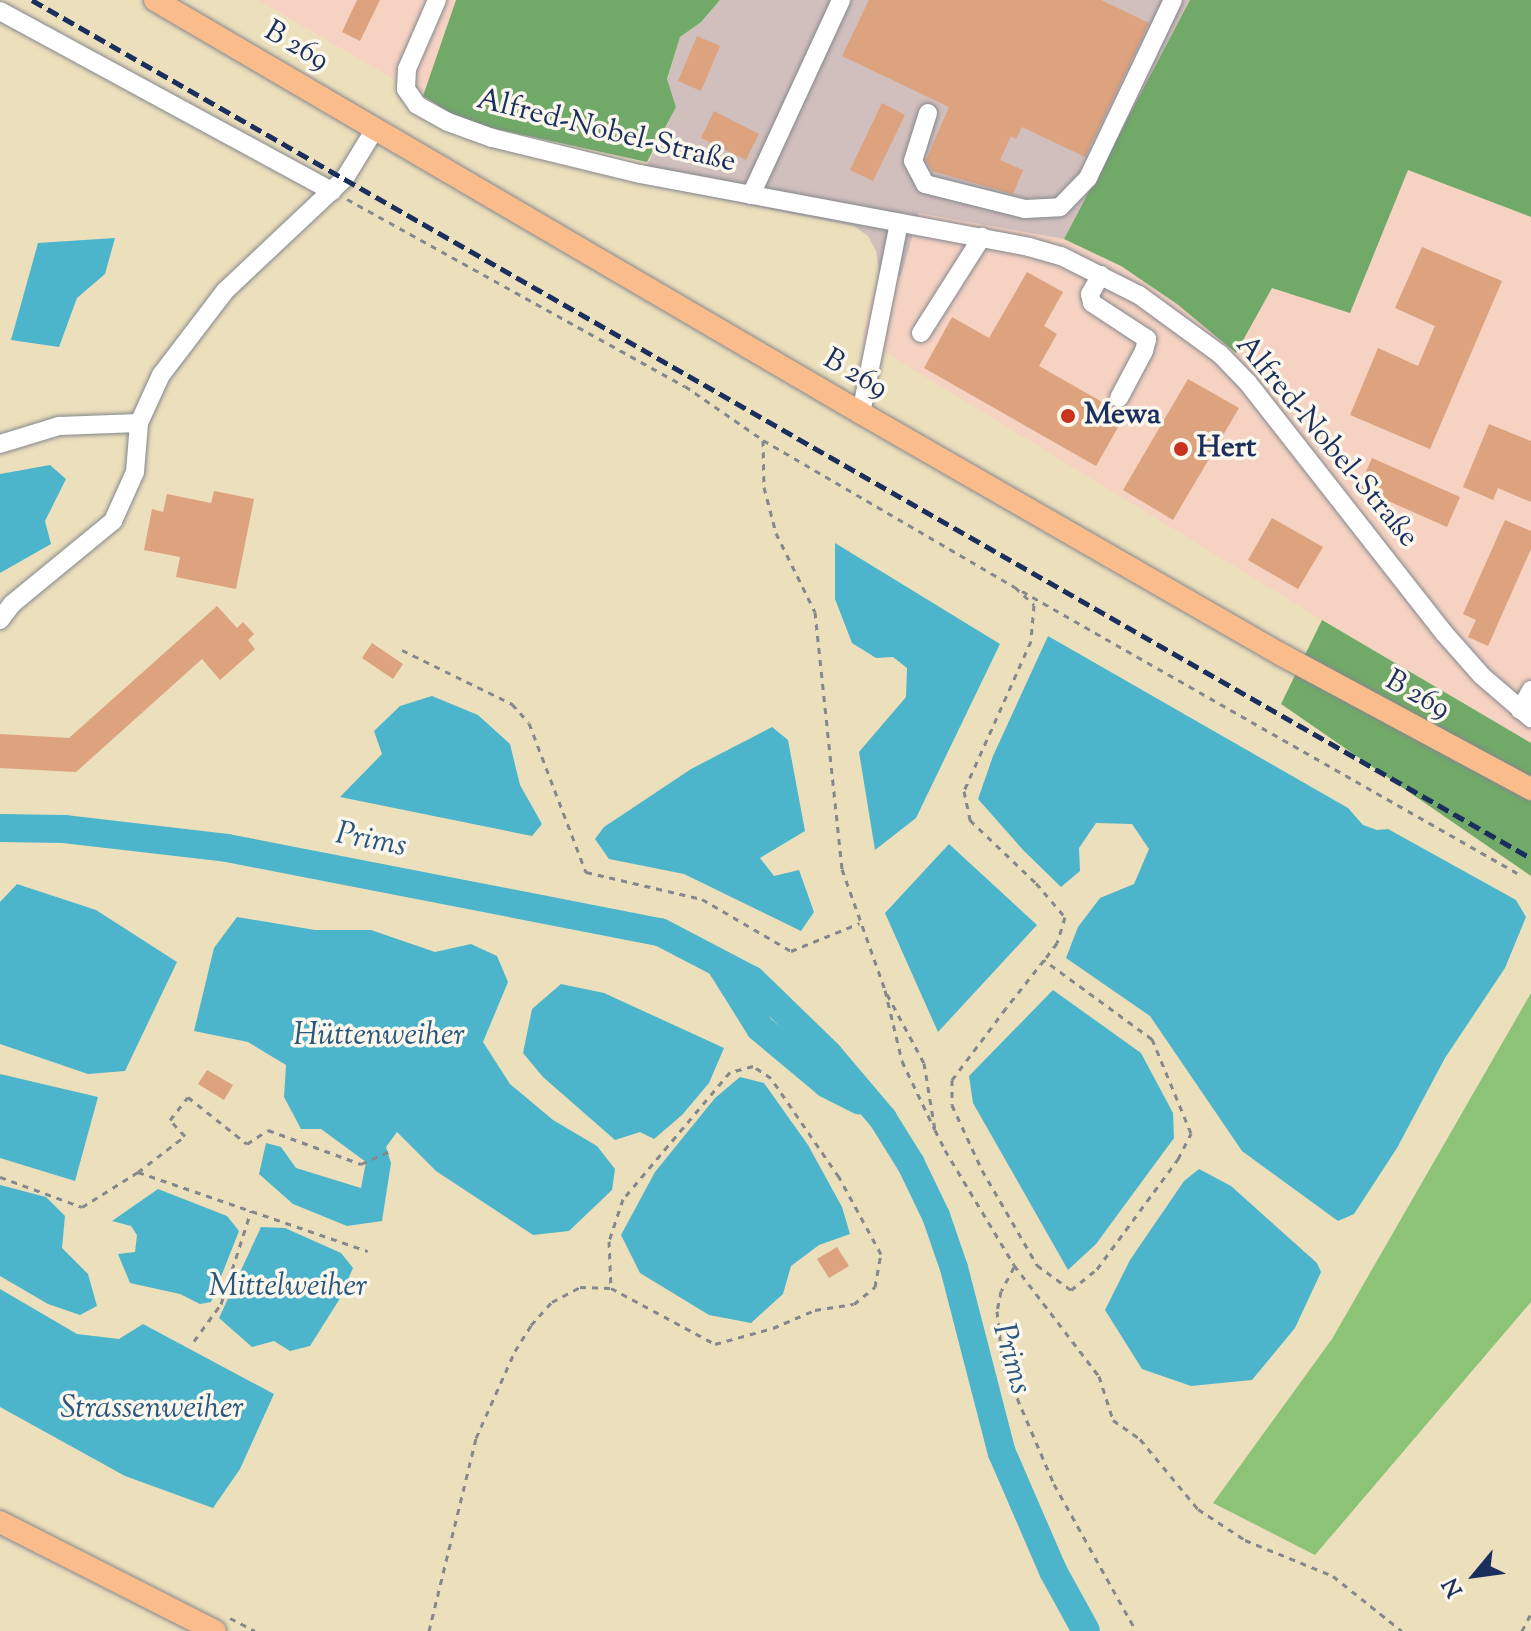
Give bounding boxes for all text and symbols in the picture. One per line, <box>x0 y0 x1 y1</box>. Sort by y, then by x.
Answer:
street label: B 269 <box>257 14 335 80</box>
street label: Alfred-Nobel-Straße <box>473 82 739 182</box>
street label: Alfred-Nobel-Straße <box>1227 329 1425 555</box>
street label: B 269 <box>816 342 894 408</box>
place label: Mewa <box>1084 398 1161 434</box>
marker: Mewa <box>1059 407 1077 425</box>
place label: Hert <box>1197 431 1256 467</box>
marker: Hert <box>1172 440 1190 458</box>
street label: B 269 <box>1378 664 1456 728</box>
water label: Prims <box>332 815 410 867</box>
water label: Hüttenweiher <box>293 1017 465 1055</box>
water label: Mittelweiher <box>209 1268 367 1306</box>
water label: Prims <box>983 1319 1039 1399</box>
water label: Strassenweiher <box>60 1390 244 1428</box>
north arrow <box>1435 1535 1515 1615</box>
text: N <box>1436 1571 1472 1602</box>

